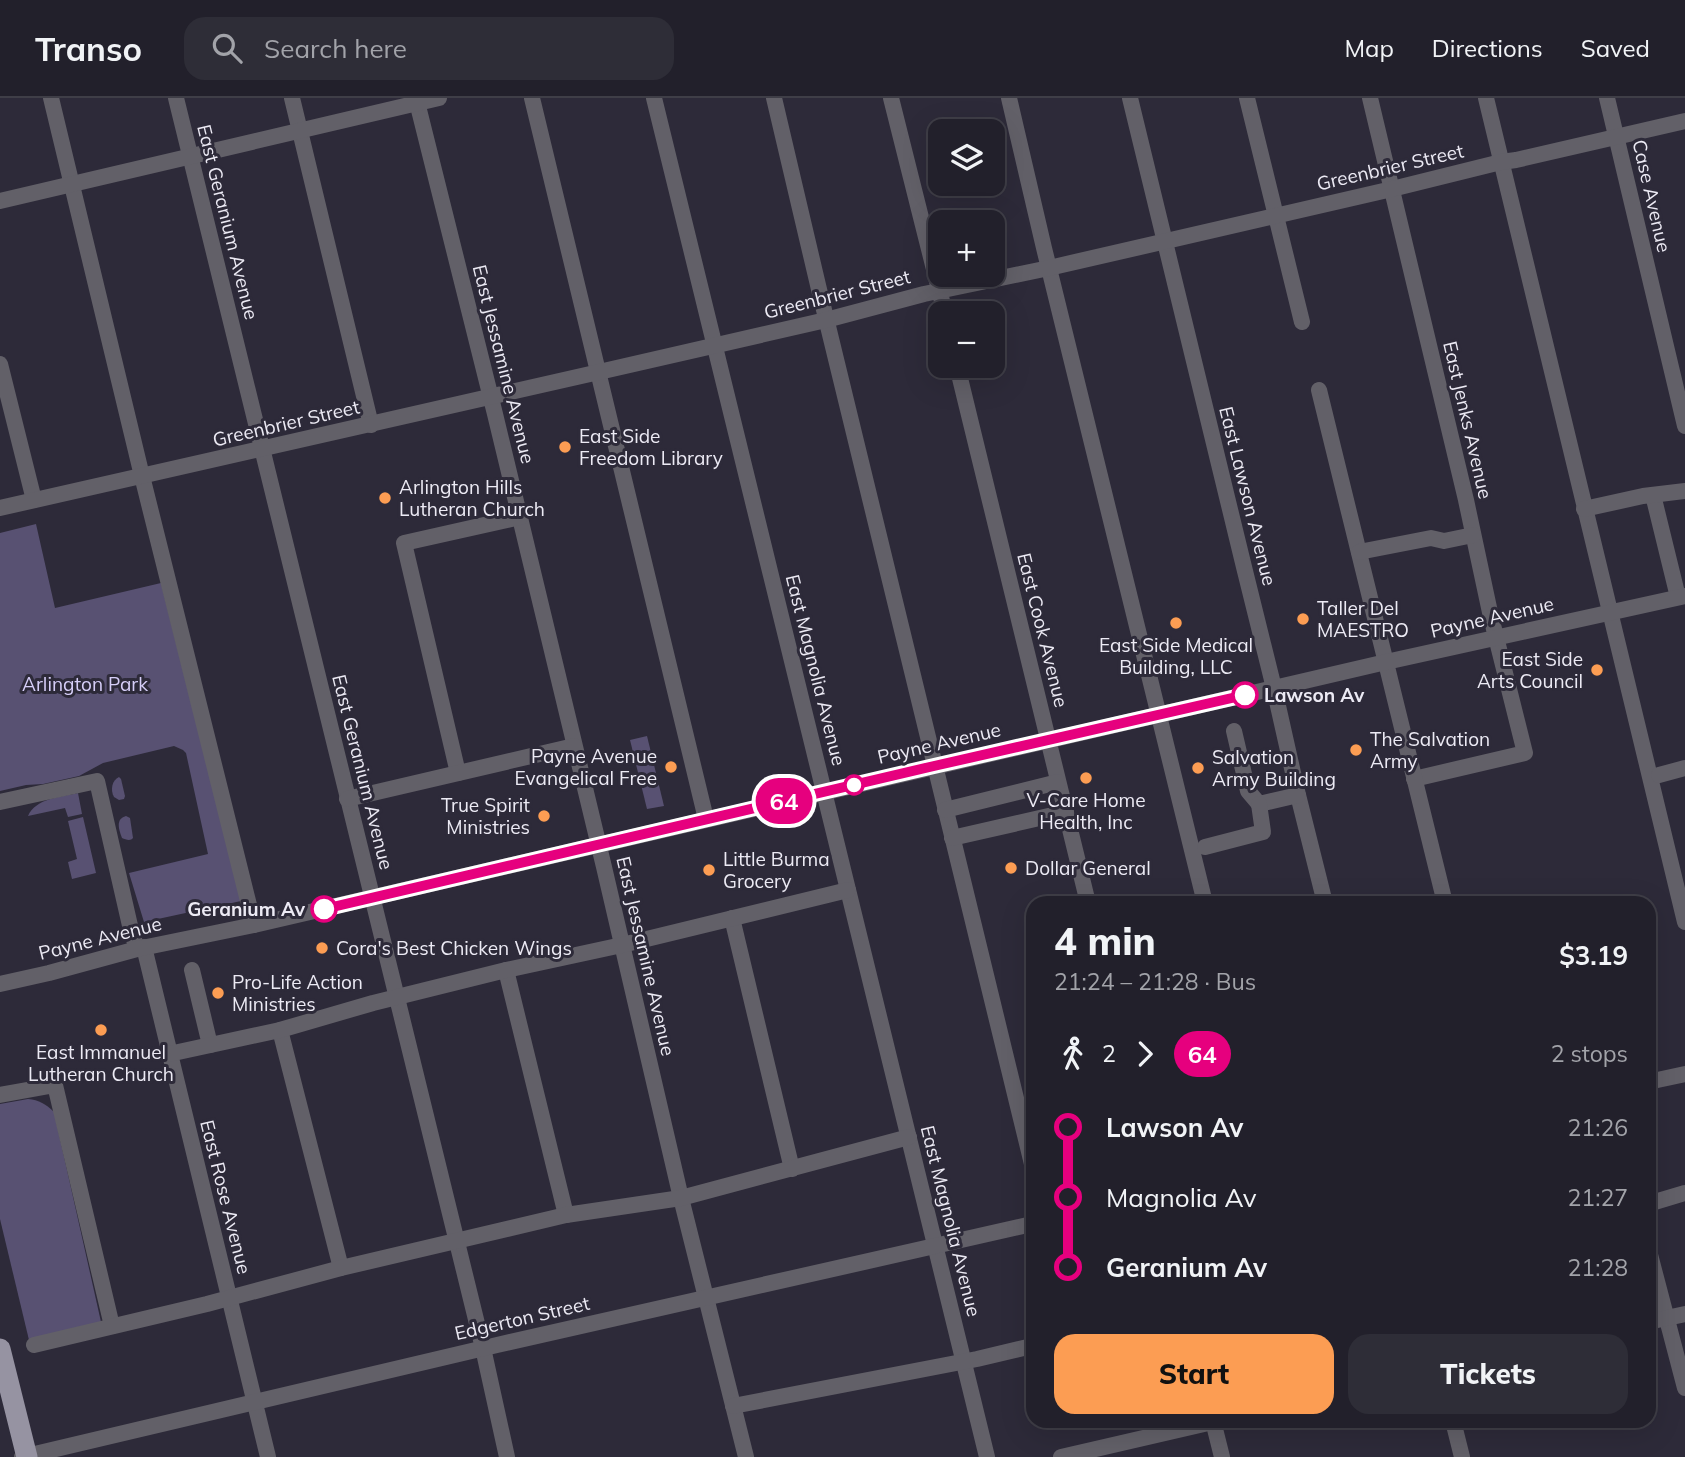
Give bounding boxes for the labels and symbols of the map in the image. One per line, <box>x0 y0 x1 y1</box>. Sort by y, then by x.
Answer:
street label: East Geranium Avenue <box>192 122 264 322</box>
street label: Case Avenue <box>1627 137 1677 255</box>
street label: Greenbrier Street <box>1314 138 1466 196</box>
street label: East Jessamine Avenue <box>468 262 540 466</box>
street label: Greenbrier Street <box>761 264 913 324</box>
street label: East Jenks Avenue <box>1438 339 1498 501</box>
street label: Greenbrier Street <box>210 394 362 452</box>
street label: East Lawson Avenue <box>1214 404 1282 588</box>
place label: East Side Freedom Library <box>579 424 723 470</box>
marker: East Side Freedom Library <box>557 439 573 455</box>
place label: Arlington Hills Lutheran Church <box>399 475 545 521</box>
marker: Arlington Hills Lutheran Church <box>377 490 393 506</box>
street label: East Cook Avenue <box>1012 550 1074 710</box>
street label: East Magnolia Avenue <box>781 572 851 768</box>
street label: Payne Avenue <box>1428 591 1556 643</box>
place label: Taller Del MAESTRO <box>1317 596 1409 642</box>
marker: Taller Del MAESTRO <box>1295 611 1311 627</box>
marker: East Side Medical Building, LLC <box>1168 615 1184 631</box>
place label: East Side Medical Building, LLC <box>1099 633 1253 679</box>
place label: East Side Arts Council <box>1477 647 1583 693</box>
marker: East Side Arts Council <box>1589 662 1605 678</box>
park label: Arlington Park <box>22 672 148 696</box>
street label: East Geranium Avenue <box>327 672 399 872</box>
marker: Lawson Av <box>1232 682 1258 708</box>
place label: Lawson Av <box>1264 683 1365 707</box>
street label: Payne Avenue <box>875 717 1003 769</box>
place label: The Salvation Army <box>1370 727 1490 773</box>
marker: The Salvation Army <box>1348 742 1364 758</box>
place label: Payne Avenue Evangelical Free <box>515 744 657 790</box>
place label: Salvation Army Building <box>1212 745 1336 791</box>
marker: Payne Avenue Evangelical Free <box>663 759 679 775</box>
marker: Salvation Army Building <box>1190 760 1206 776</box>
marker: V-Care Home Health, Inc <box>1078 770 1094 786</box>
unlabelled marker <box>844 775 864 795</box>
line badge: 64 <box>752 778 816 824</box>
place label: V-Care Home Health, Inc <box>1026 788 1146 834</box>
place label: True Spirit Ministries <box>441 793 530 839</box>
marker: True Spirit Ministries <box>536 808 552 824</box>
place label: Little Burma Grocery <box>723 847 830 893</box>
street label: East Jessamine Avenue <box>611 854 681 1058</box>
place label: Dollar General <box>1025 856 1151 880</box>
marker: Dollar General <box>1003 860 1019 876</box>
marker: Little Burma Grocery <box>701 862 717 878</box>
marker: Geranium Av <box>311 896 337 922</box>
place label: Geranium Av <box>187 897 306 921</box>
street label: Payne Avenue <box>36 911 164 965</box>
place label: Cora's Best Chicken Wings <box>336 936 572 960</box>
marker: Cora's Best Chicken Wings <box>314 940 330 956</box>
place label: Pro-Life Action Ministries <box>232 970 363 1016</box>
marker: Pro-Life Action Ministries <box>210 985 226 1001</box>
marker: East Immanuel Lutheran Church <box>93 1022 109 1038</box>
place label: East Immanuel Lutheran Church <box>28 1040 174 1086</box>
street label: East Rose Avenue <box>195 1117 257 1277</box>
street label: East Magnolia Avenue <box>916 1123 986 1319</box>
street label: Edgerton Street <box>452 1291 592 1345</box>

